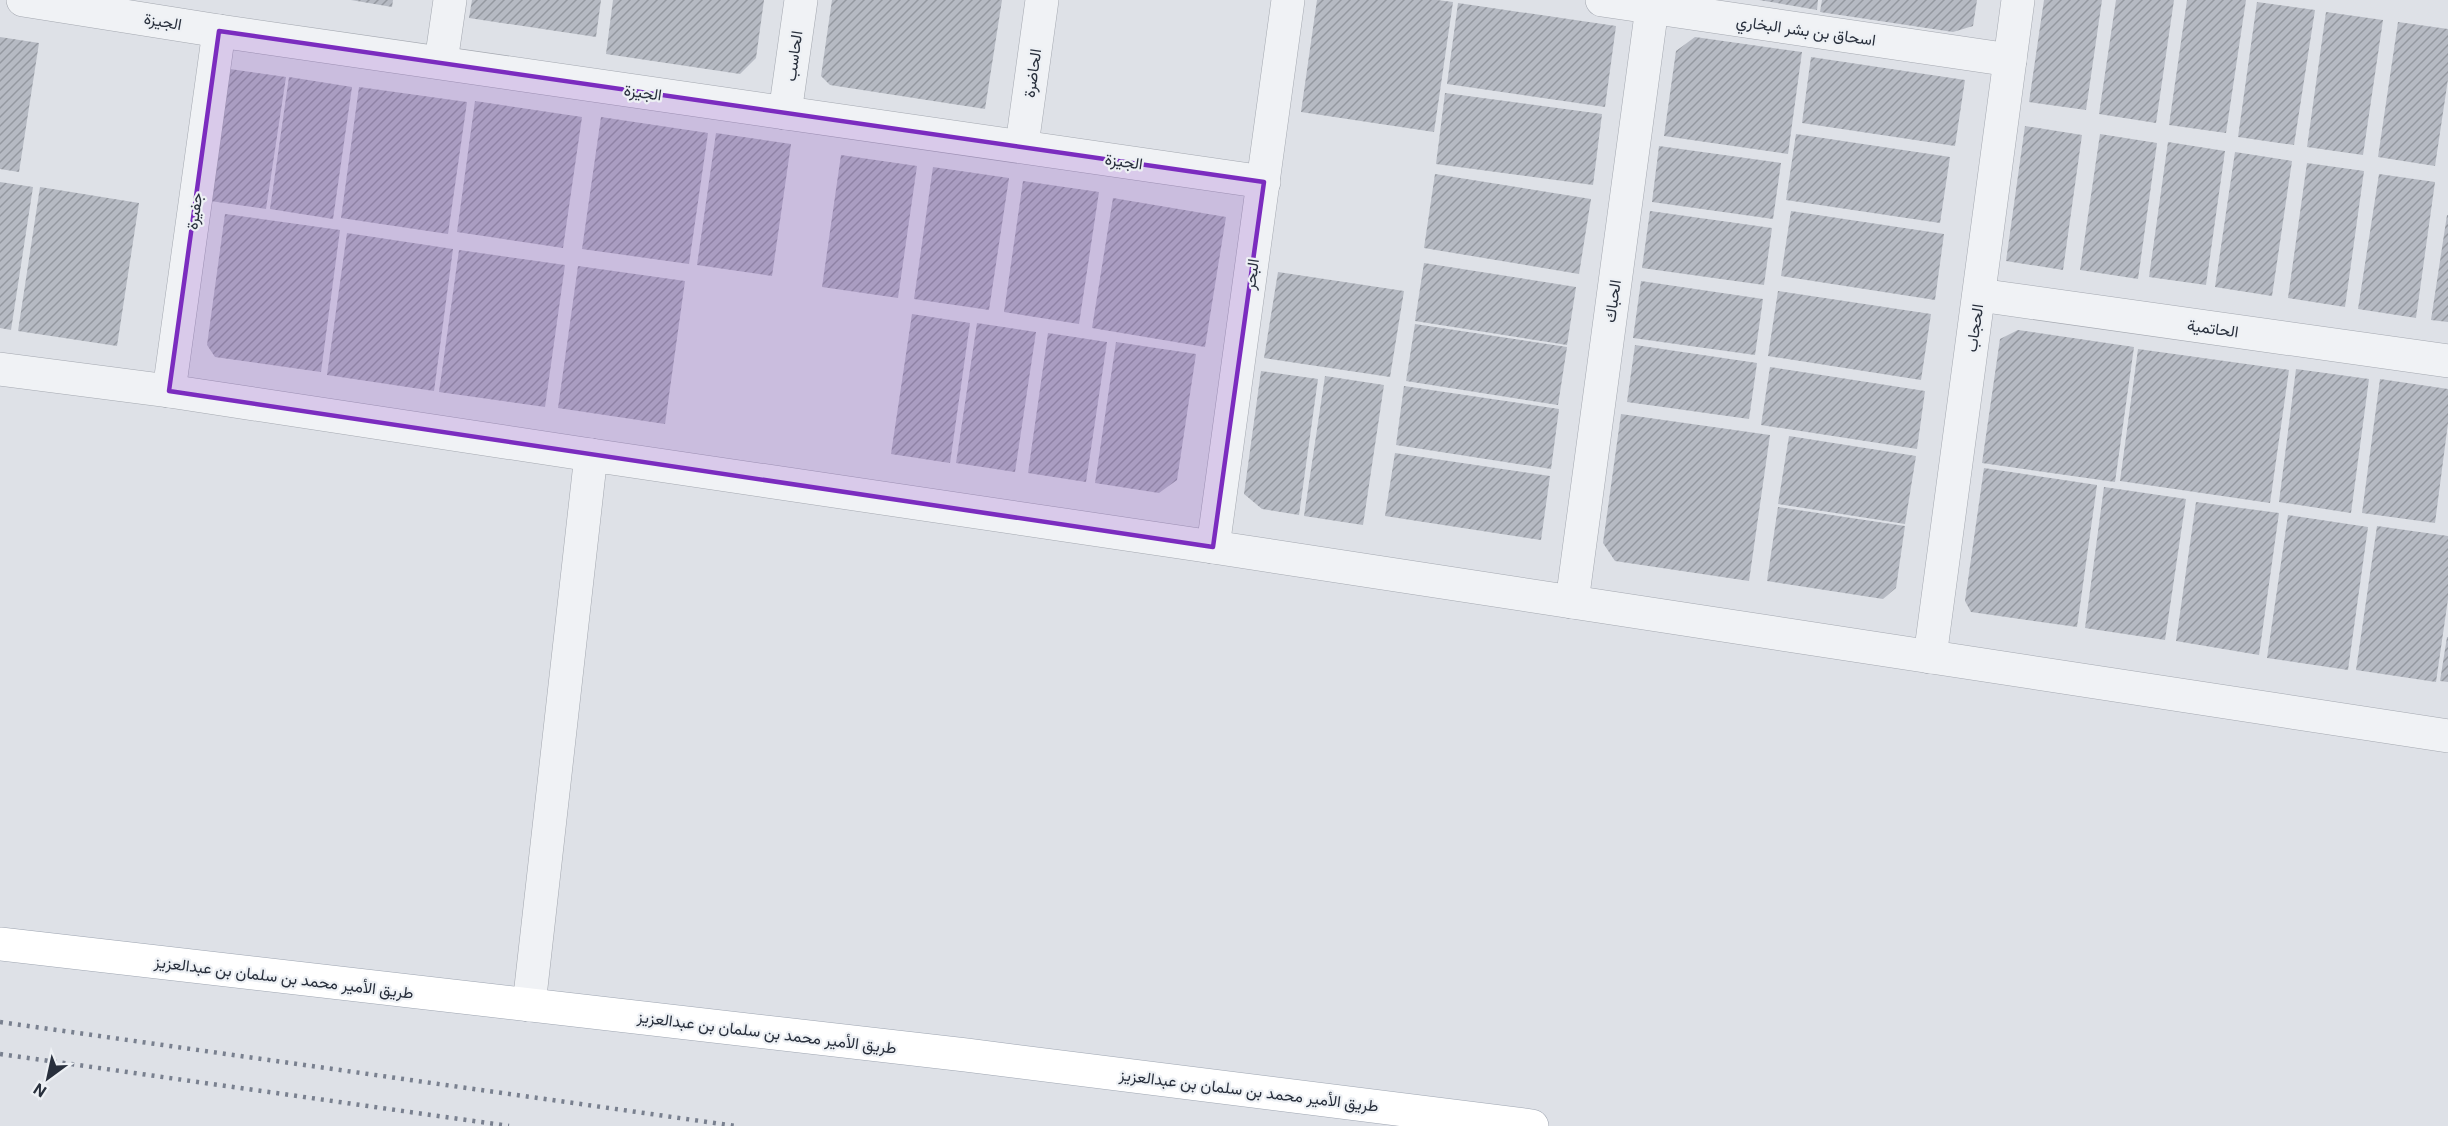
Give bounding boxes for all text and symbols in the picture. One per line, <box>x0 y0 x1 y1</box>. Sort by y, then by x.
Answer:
street label: الجيزة <box>142 9 183 35</box>
street label: اسحاق بن بشر البخاري <box>1734 11 1877 54</box>
street label: الحاسب <box>781 30 806 83</box>
street label: الحاضرة <box>1020 47 1046 99</box>
street label: الجيزة <box>623 80 663 106</box>
street label: الجيزة <box>1104 149 1144 175</box>
street label: جفيرة <box>182 191 208 231</box>
street label: البحر <box>1240 257 1264 292</box>
street label: الحباك <box>1600 278 1625 324</box>
street label: الحجاب <box>1962 303 1987 353</box>
street label: الحاتمية <box>2186 315 2240 341</box>
street label: طريق الأمير محمد بن سلمان بن عبدالعزيز <box>152 952 415 1004</box>
street label: طريق الأمير محمد بن سلمان بن عبدالعزيز <box>635 1007 898 1059</box>
north arrow <box>18 1048 78 1108</box>
street label: طريق الأمير محمد بن سلمان بن عبدالعزيز <box>1117 1065 1380 1117</box>
text: N <box>30 1079 50 1101</box>

